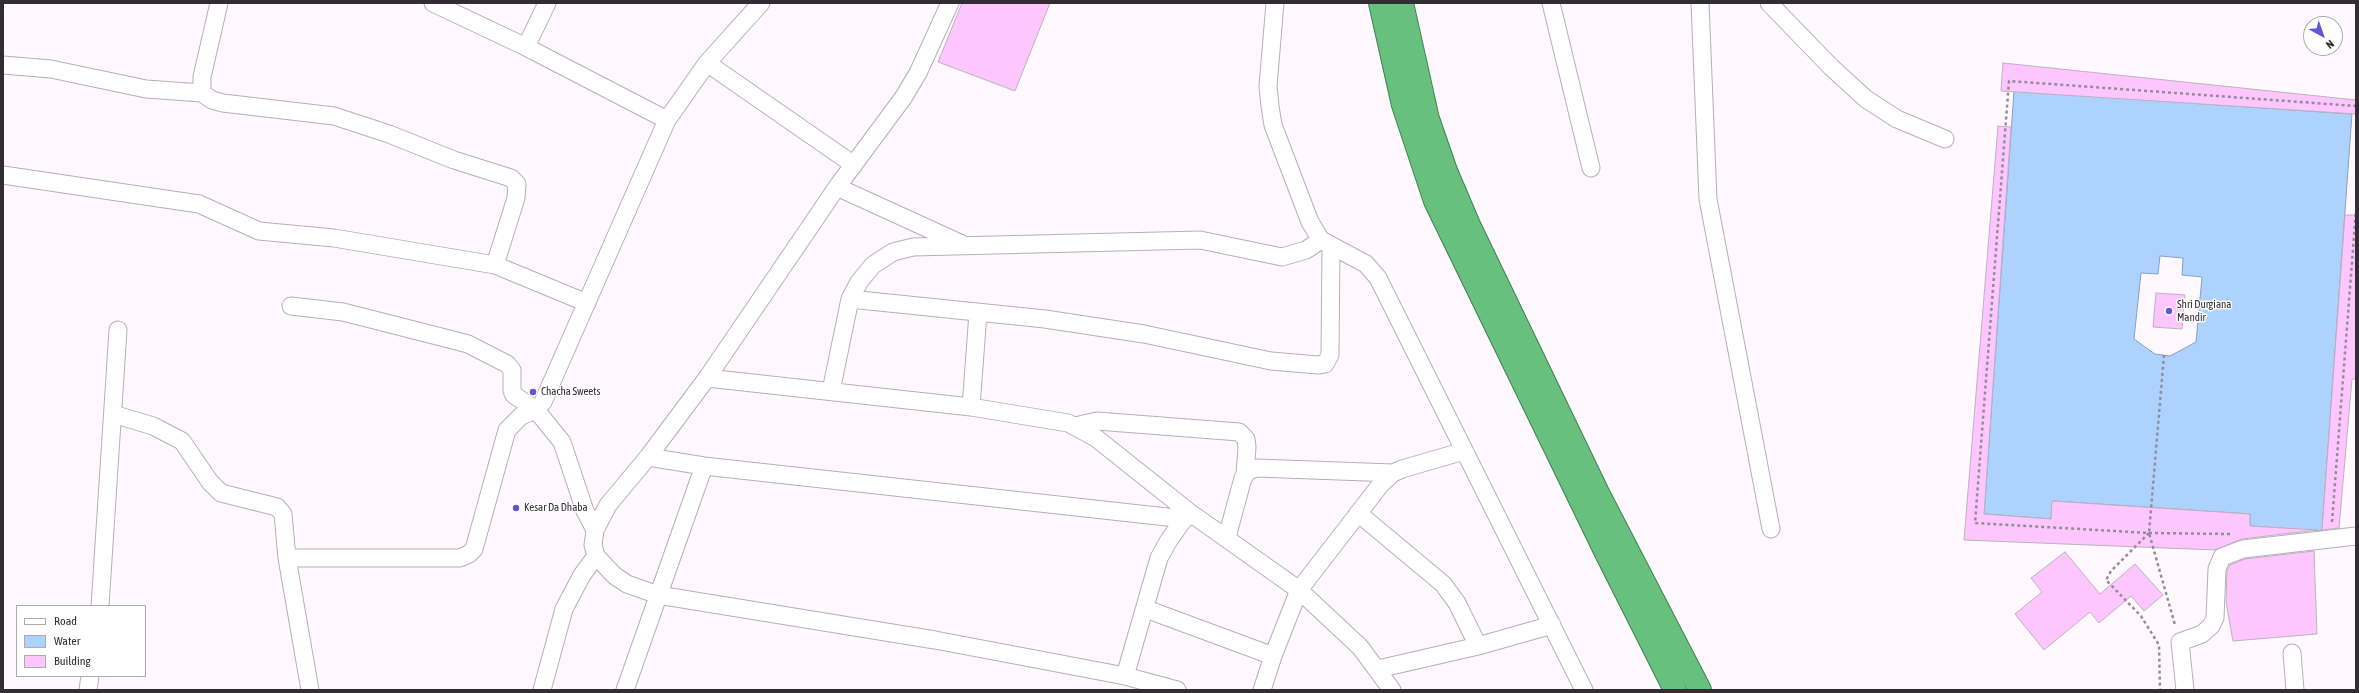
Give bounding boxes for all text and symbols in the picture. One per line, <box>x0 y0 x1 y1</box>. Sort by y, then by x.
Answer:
north arrow <box>2303 16 2343 56</box>
text: N <box>2324 38 2336 51</box>
place label: Shri Durgiana Mandir <box>2177 298 2231 324</box>
marker: Shri Durgiana Mandir <box>2164 306 2174 316</box>
place label: Chacha Sweets <box>541 385 600 399</box>
marker: Chacha Sweets <box>528 387 538 397</box>
place label: Kesar Da Dhaba <box>524 501 588 515</box>
marker: Kesar Da Dhaba <box>511 503 521 513</box>
legend <box>16 605 146 677</box>
text: Road <box>54 614 77 628</box>
text: Water <box>54 634 80 648</box>
text: Building <box>54 654 91 668</box>

